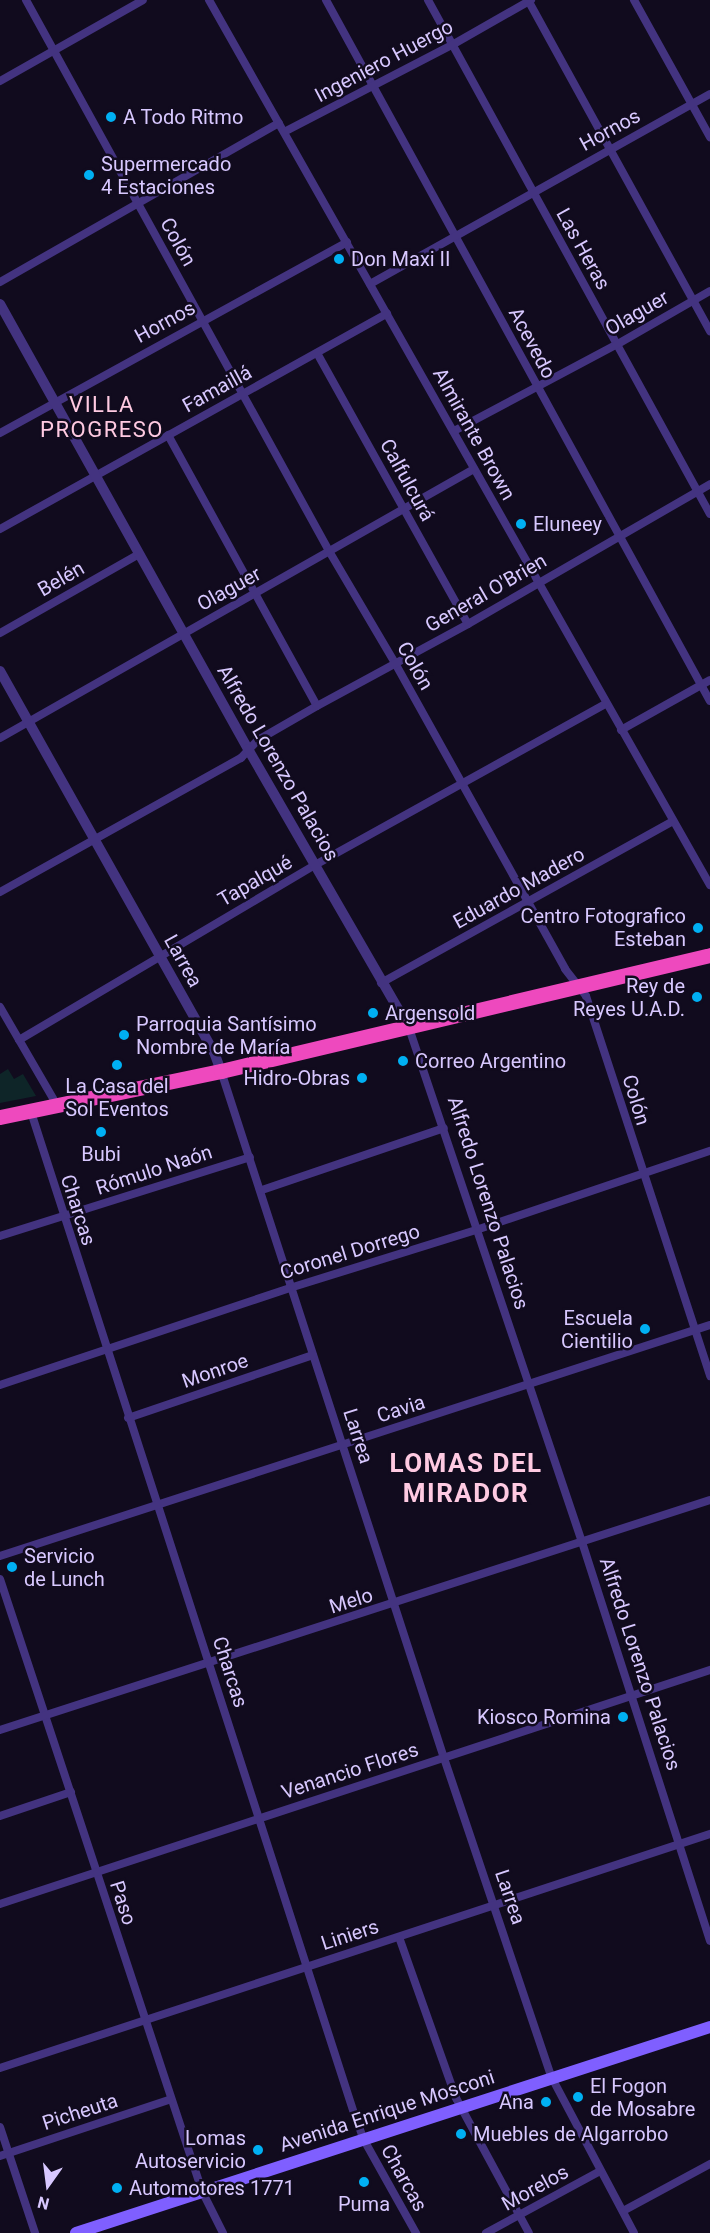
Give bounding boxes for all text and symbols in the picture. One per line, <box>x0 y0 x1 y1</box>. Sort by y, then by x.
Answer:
street label: Ingeniero Huergo <box>311 15 457 107</box>
street label: Hornos <box>576 104 644 156</box>
place label: A Todo Ritmo <box>123 105 244 129</box>
marker: A Todo Ritmo <box>104 110 118 124</box>
place label: Supermercado 4 Estaciones <box>101 152 231 199</box>
marker: Supermercado 4 Estaciones <box>82 168 96 182</box>
street label: Las Heras <box>551 204 615 294</box>
street label: Colón <box>155 214 201 270</box>
place label: Don Maxi II <box>351 247 451 271</box>
marker: Don Maxi II <box>332 252 346 266</box>
street label: Olaguer <box>601 285 673 341</box>
street label: Hornos <box>131 296 199 348</box>
street label: Acevedo <box>503 303 561 383</box>
street label: Famaillá <box>178 360 256 418</box>
street label: Almirante Brown <box>428 364 520 504</box>
district label: VILLA PROGRESO <box>40 391 164 442</box>
street label: Calfulcurá <box>375 435 439 525</box>
place label: Eluneey <box>533 512 602 536</box>
marker: Eluneey <box>514 517 528 531</box>
street label: General O'Brien <box>421 549 551 637</box>
street label: Belén <box>34 556 88 602</box>
street label: Olaguer <box>193 562 265 616</box>
street label: Colón <box>392 638 438 694</box>
street label: Alfredo Lorenzo Palacios <box>212 661 344 865</box>
street label: Eduardo Madero <box>449 842 589 934</box>
street label: Tapalqué <box>214 850 296 912</box>
place label: Centro Fotografico Esteban <box>520 904 686 951</box>
marker: Centro Fotografico Esteban <box>691 921 705 935</box>
street label: Larrea <box>159 930 207 992</box>
place label: Rey de Reyes U.A.D. <box>573 974 685 1021</box>
marker: Rey de Reyes U.A.D. <box>690 990 704 1004</box>
place label: Argensold <box>385 1001 475 1025</box>
marker: Argensold <box>366 1006 380 1020</box>
place label: Parroquia Santísimo Nombre de María <box>136 1012 317 1059</box>
marker: Parroquia Santísimo Nombre de María <box>117 1028 131 1042</box>
place label: Correo Argentino <box>415 1049 566 1073</box>
marker: Correo Argentino <box>396 1054 410 1068</box>
marker: La Casa del Sol Eventos <box>110 1058 124 1072</box>
place label: Hidro-Obras <box>243 1066 350 1090</box>
marker: Hidro-Obras <box>355 1071 369 1085</box>
street label: Colón <box>617 1072 655 1128</box>
place label: La Casa del Sol Eventos <box>65 1074 169 1121</box>
street label: Alfredo Lorenzo Palacios <box>442 1094 534 1312</box>
marker: Bubi <box>94 1125 108 1139</box>
street label: Rómulo Naón <box>93 1140 215 1200</box>
place label: Bubi <box>81 1142 121 1166</box>
street label: Charcas <box>55 1171 101 1249</box>
street label: Coronel Dorrego <box>277 1219 423 1285</box>
place label: Escuela Cientilio <box>561 1306 633 1353</box>
marker: Escuela Cientilio <box>638 1322 652 1336</box>
street label: Monroe <box>179 1349 251 1393</box>
street label: Cavia <box>374 1390 428 1428</box>
street label: Larrea <box>338 1405 378 1467</box>
district label: LOMAS DEL MIRADOR <box>389 1448 543 1510</box>
place label: Servicio de Lunch <box>24 1544 105 1591</box>
street label: Alfredo Lorenzo Palacios <box>594 1555 686 1773</box>
marker: Servicio de Lunch <box>5 1560 19 1574</box>
street label: Melo <box>326 1583 376 1619</box>
street label: Charcas <box>207 1633 253 1711</box>
place label: Kiosco Romina <box>477 1705 611 1729</box>
marker: Kiosco Romina <box>616 1710 630 1724</box>
street label: Venancio Flores <box>279 1738 421 1804</box>
street label: Larrea <box>489 1866 531 1928</box>
street label: Paso <box>105 1878 141 1928</box>
street label: Liniers <box>318 1914 382 1956</box>
street label: Avenida Enrique Mosconi <box>276 2065 498 2157</box>
place label: El Fogon de Mosabre <box>590 2074 695 2121</box>
street label: Picheuta <box>39 2089 121 2135</box>
place label: Ana <box>499 2090 534 2114</box>
marker: El Fogon de Mosabre <box>571 2090 585 2104</box>
marker: Ana <box>539 2095 553 2109</box>
place label: Muebles de Algarrobo <box>473 2122 668 2146</box>
place label: Lomas Autoservicio <box>135 2126 246 2173</box>
marker: Muebles de Algarrobo <box>454 2127 468 2141</box>
street label: Charcas <box>376 2140 432 2216</box>
marker: Lomas Autoservicio <box>251 2143 265 2157</box>
north arrow <box>18 2155 78 2215</box>
street label: Morelos <box>497 2160 573 2216</box>
marker: Puma <box>357 2175 371 2189</box>
place label: Automotores 1771 <box>129 2176 295 2200</box>
marker: Automotores 1771 <box>110 2181 124 2195</box>
text: N <box>36 2192 51 2214</box>
place label: Puma <box>338 2192 390 2216</box>

